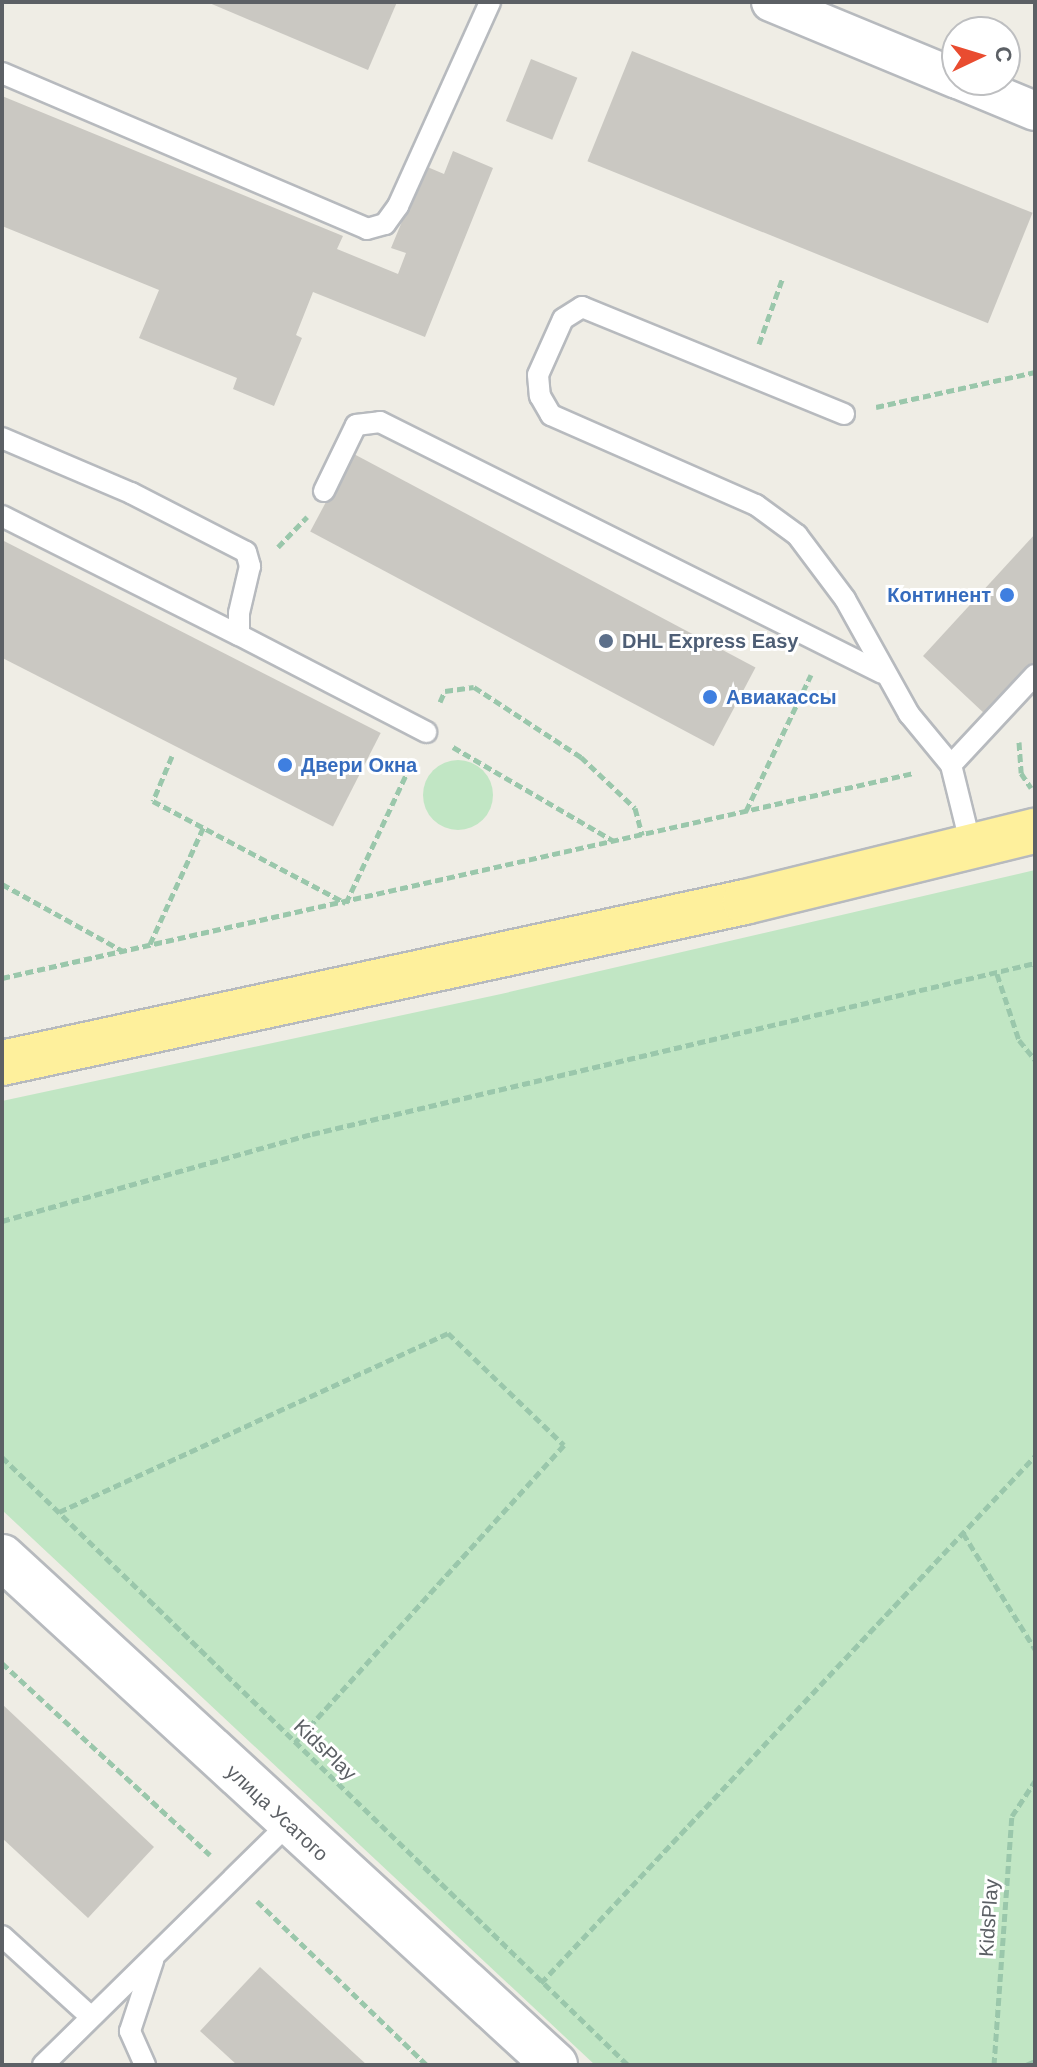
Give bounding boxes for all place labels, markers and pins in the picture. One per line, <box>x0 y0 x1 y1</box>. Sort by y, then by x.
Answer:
place label: Континент <box>887 583 991 607</box>
marker: Континент <box>998 586 1016 604</box>
place label: DHL Express Easy <box>622 629 799 653</box>
marker: DHL Express Easy <box>597 632 615 650</box>
place label: Авиакассы <box>726 685 837 709</box>
marker: Авиакассы <box>701 688 719 706</box>
place label: Двери Окна <box>301 753 417 777</box>
marker: Двери Окна <box>276 756 294 774</box>

